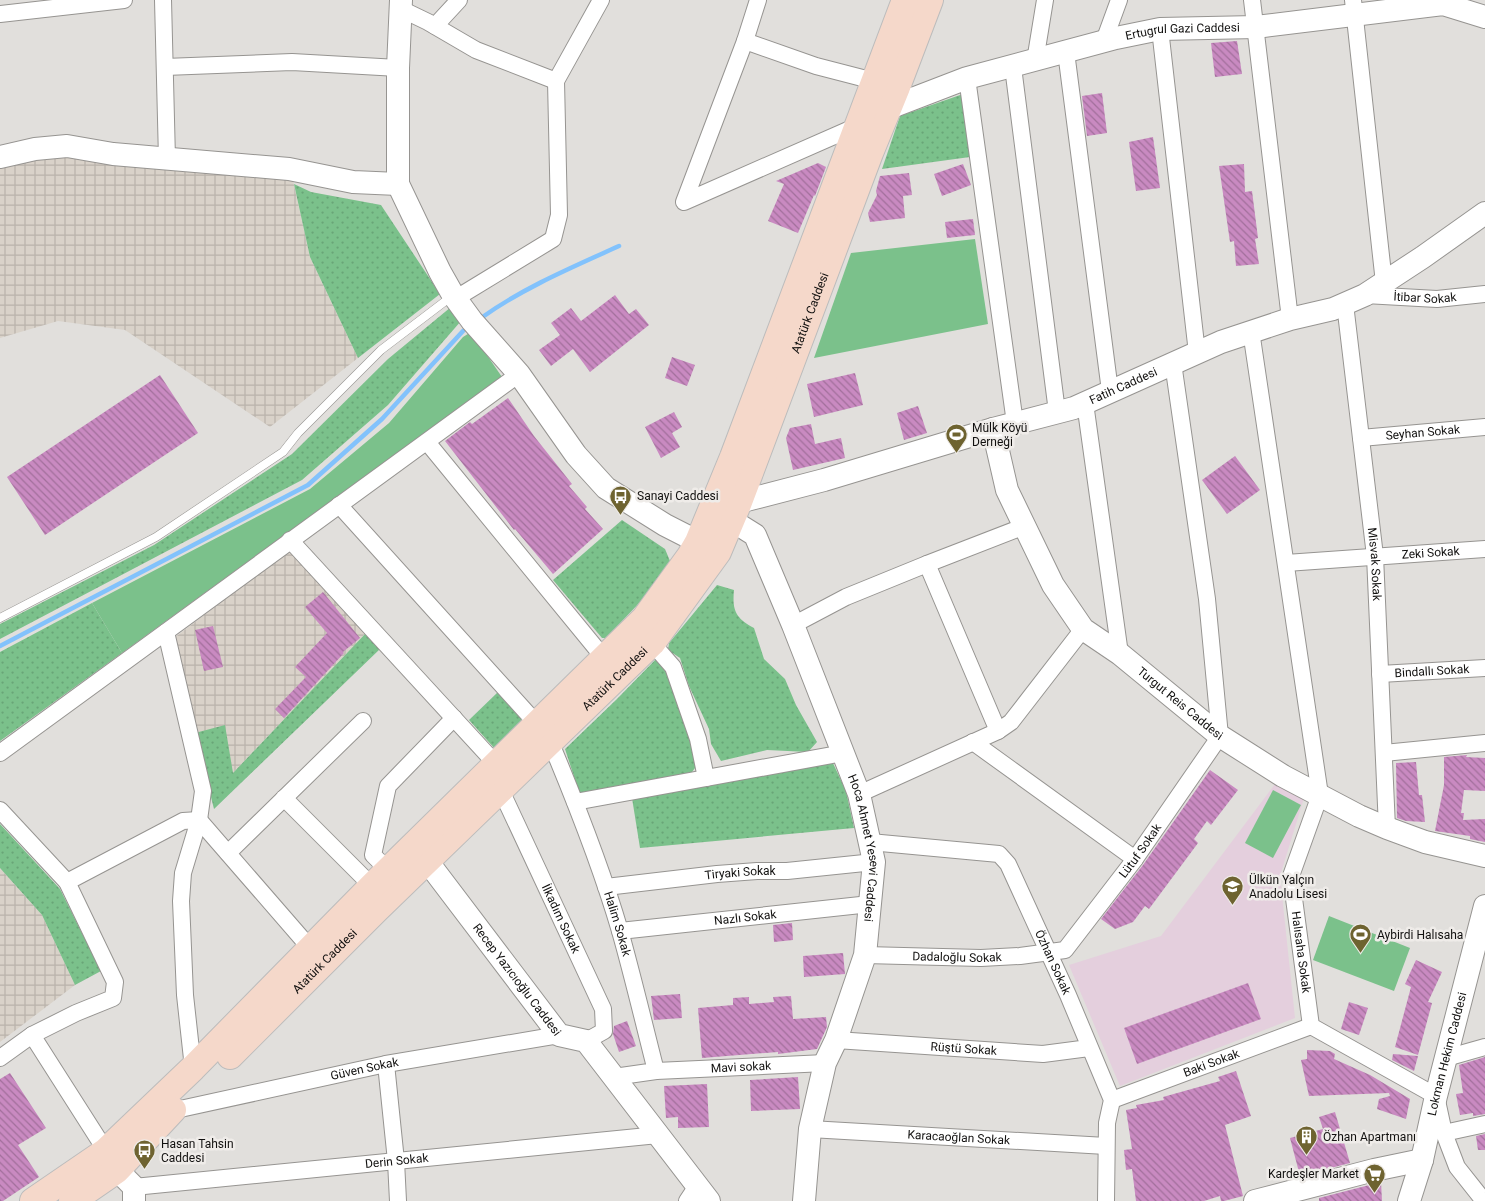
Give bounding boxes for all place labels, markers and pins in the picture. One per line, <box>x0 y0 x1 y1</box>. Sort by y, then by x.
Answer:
place label: Mülk Köyü Derneği <box>972 421 1028 449</box>
sports icon: Mülk Köyü Derneği <box>944 423 968 454</box>
bus stop icon: Sanayi Caddesi <box>609 484 633 515</box>
place label: Sanayi Caddesi <box>637 489 719 503</box>
place label: Ülkün Yalçın Anadolu Lisesi <box>1249 872 1327 901</box>
school or university icon: Ülkün Yalçın Anadolu Lisesi <box>1221 875 1245 906</box>
sports icon: Aybirdi Halısaha <box>1349 923 1373 954</box>
place label: Aybirdi Halısaha <box>1377 928 1463 942</box>
building icon: Özhan Apartmanı <box>1295 1125 1319 1156</box>
place label: Özhan Apartmanı <box>1323 1129 1416 1144</box>
place label: Hasan Tahsin Caddesi <box>161 1137 234 1165</box>
bus stop icon: Hasan Tahsin Caddesi <box>133 1139 157 1170</box>
supermarket icon: Kardeşler Market <box>1363 1162 1387 1193</box>
place label: Kardeşler Market <box>1268 1167 1359 1181</box>

